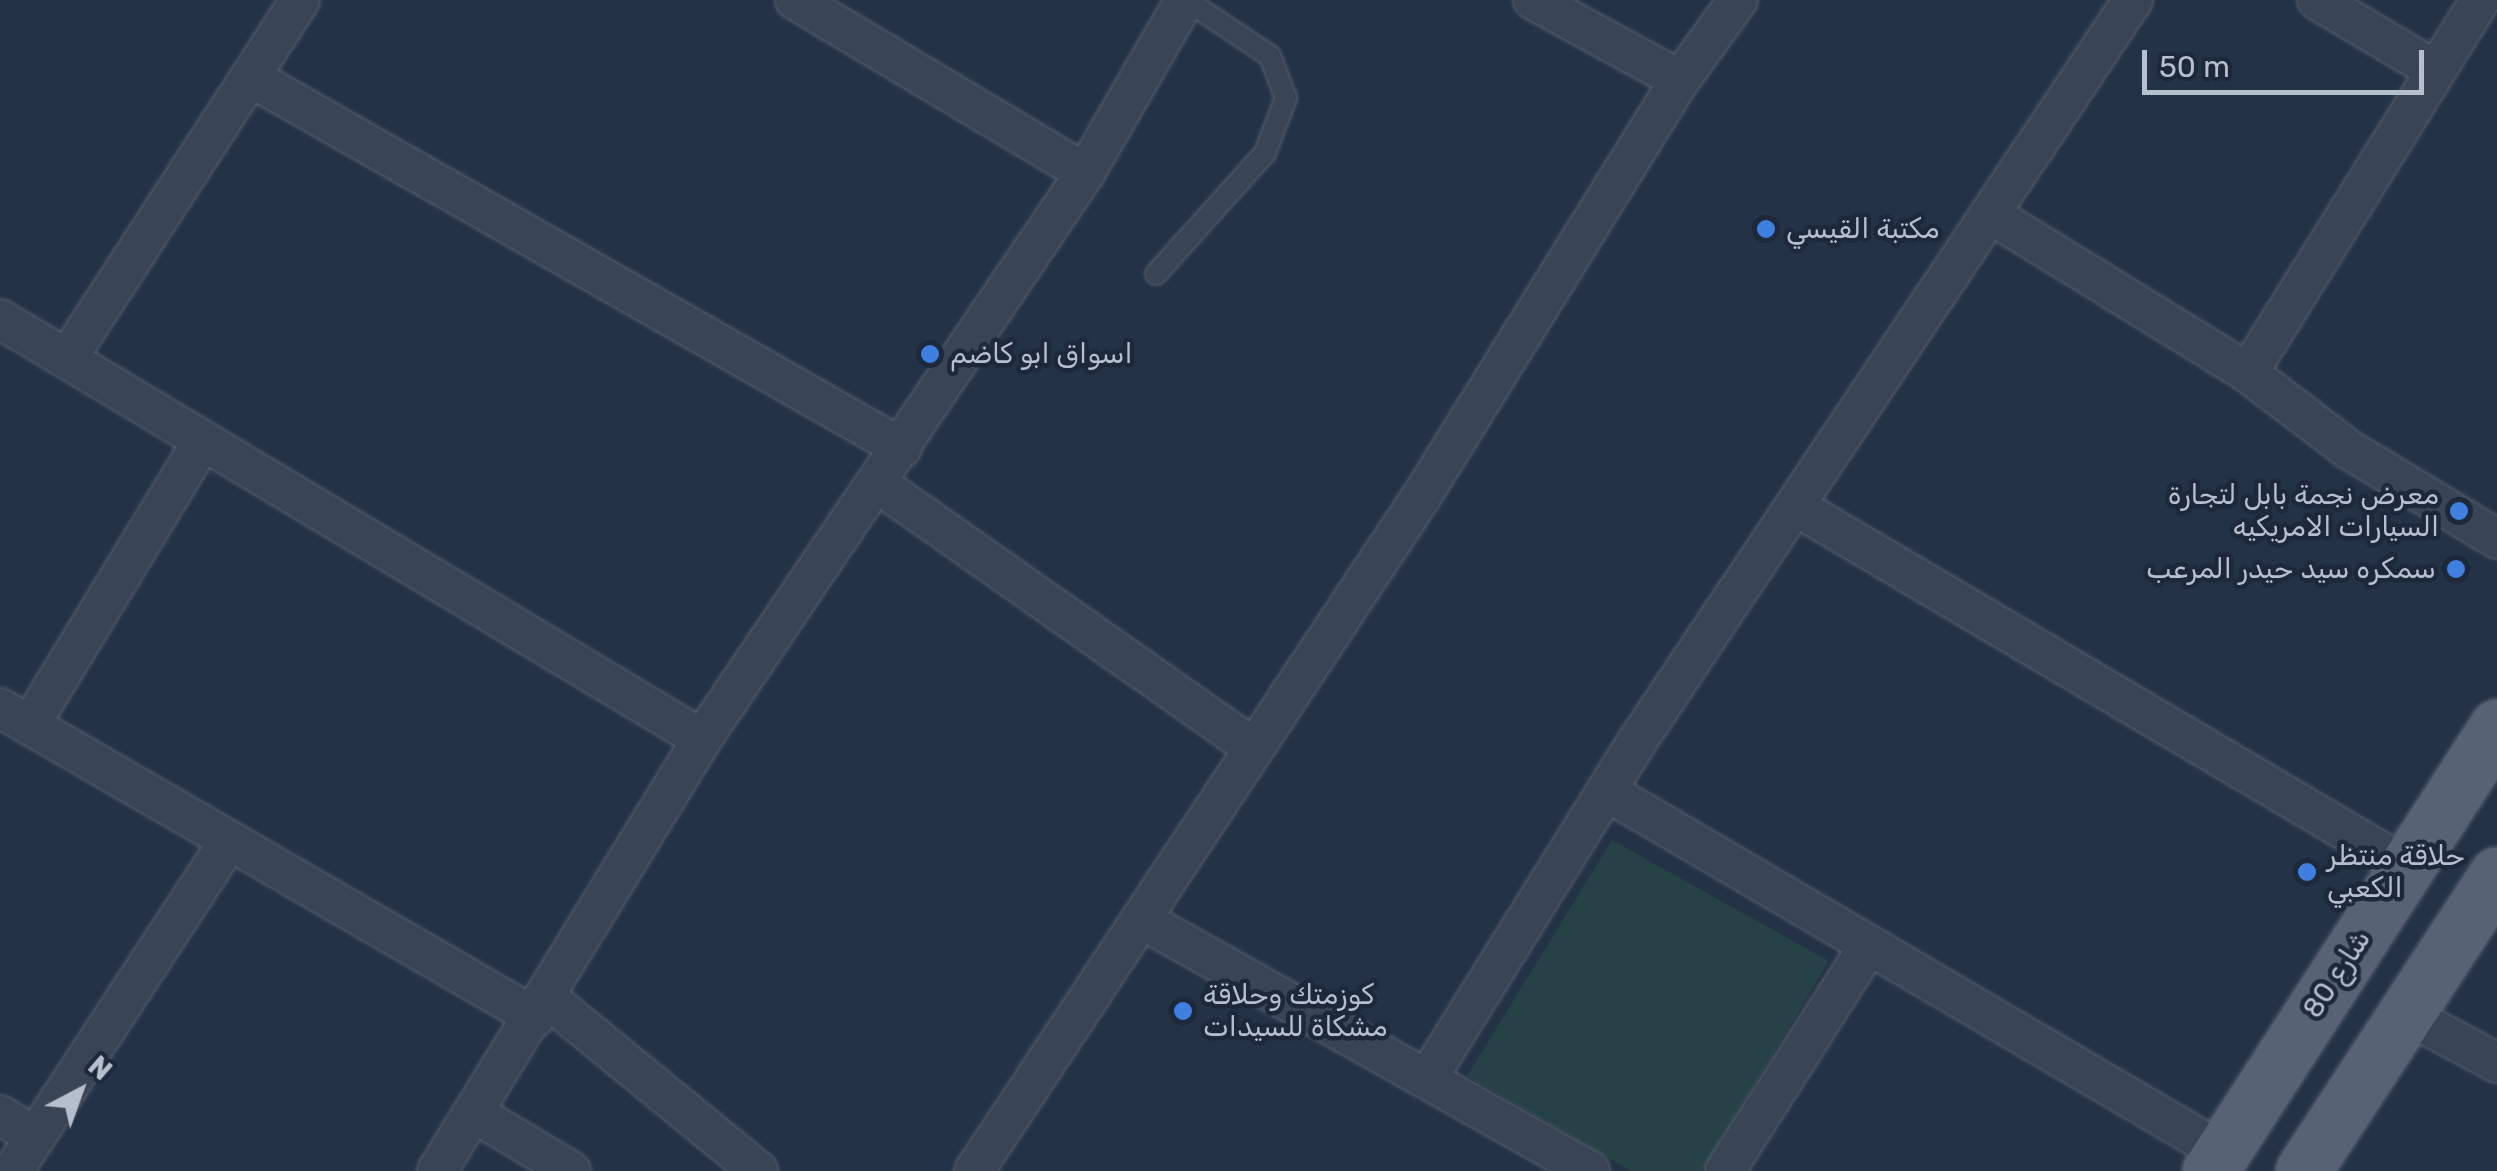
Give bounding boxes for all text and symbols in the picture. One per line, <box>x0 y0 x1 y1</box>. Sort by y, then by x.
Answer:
scale bar <box>2147 30 2430 92</box>
text: 50 m <box>2159 49 2230 85</box>
place label: مكتبة القيسي <box>1786 212 1939 246</box>
marker: مكتبة القيسي <box>1755 218 1777 240</box>
place label: اسواق ابو كاضم <box>950 337 1133 371</box>
marker: اسواق ابو كاضم <box>919 343 941 365</box>
place label: معرض نجمة بابل لتجارة السيارات الامريكيه <box>2168 478 2439 544</box>
marker: معرض نجمة بابل لتجارة السيارات الامريكيه <box>2448 500 2470 522</box>
place label: سمكره سيد حيدر المرعب <box>2146 552 2436 586</box>
marker: سمكره سيد حيدر المرعب <box>2445 558 2467 580</box>
place label: حلاقة منتظر الكعبي <box>2327 839 2465 905</box>
marker: حلاقة منتظر الكعبي <box>2296 861 2318 883</box>
street label: شارع 80 <box>2296 924 2378 1024</box>
place label: كوزمتك وحلاقة مشكاة للسيدات <box>1203 978 1387 1044</box>
marker: كوزمتك وحلاقة مشكاة للسيدات <box>1172 1000 1194 1022</box>
north arrow <box>30 1041 130 1141</box>
text: N <box>82 1049 118 1087</box>

